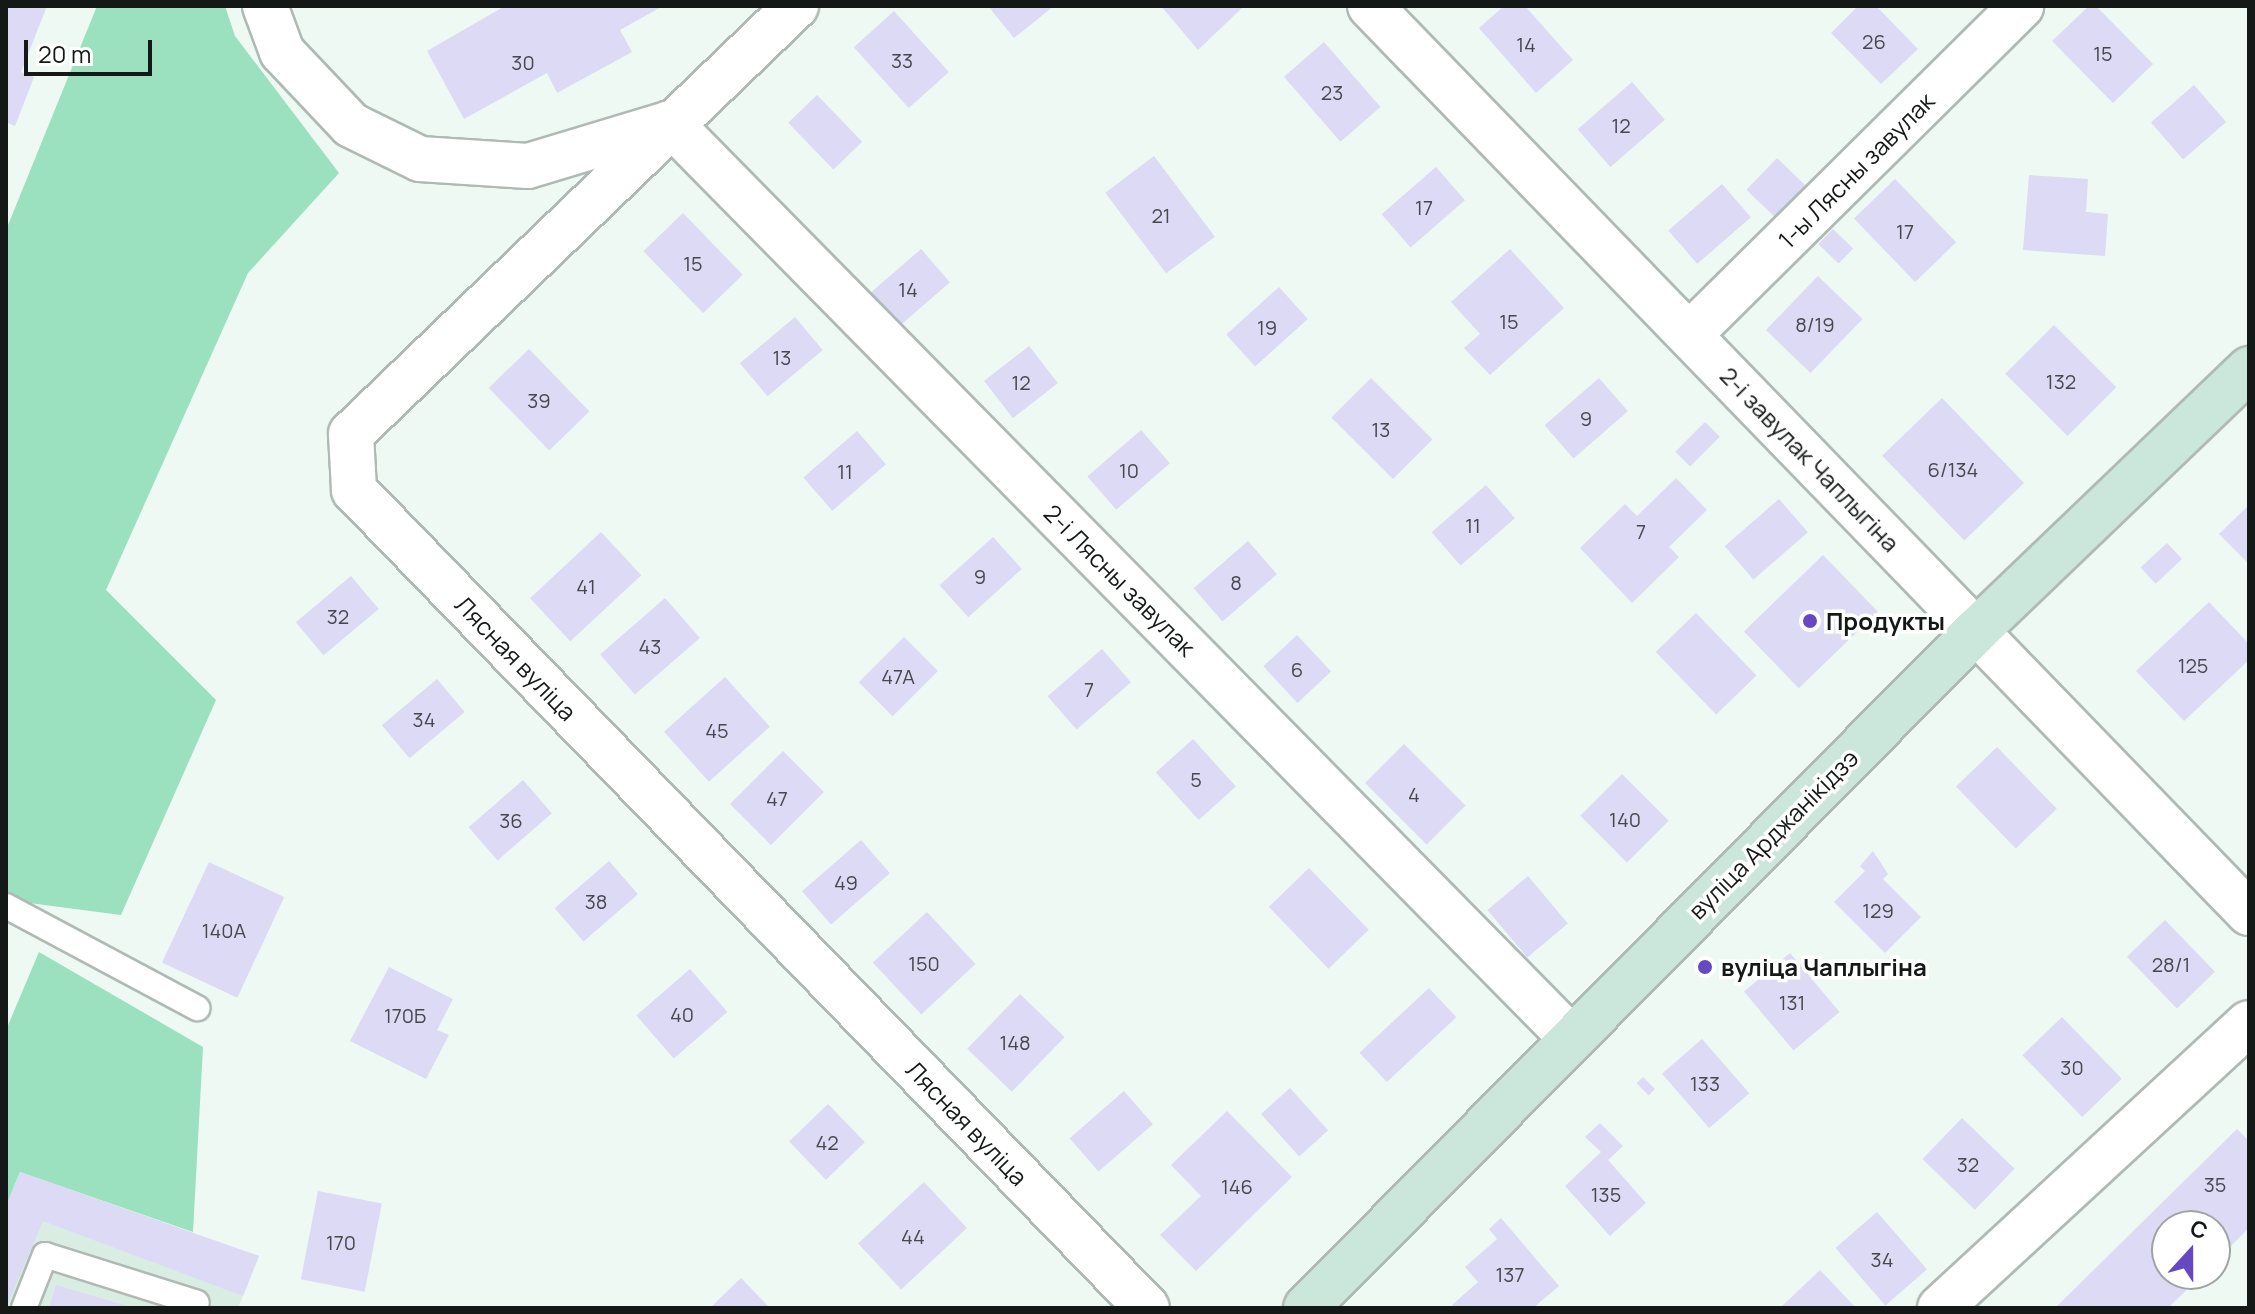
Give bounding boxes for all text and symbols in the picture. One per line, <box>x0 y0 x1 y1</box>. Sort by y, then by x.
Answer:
scale bar <box>28 24 156 74</box>
house number: 26 <box>1862 29 1886 53</box>
house number: 14 <box>1516 32 1536 56</box>
text: 20 m <box>38 37 91 70</box>
house number: 15 <box>2093 41 2113 65</box>
house number: 33 <box>891 48 913 72</box>
house number: 30 <box>511 50 535 74</box>
house number: 23 <box>1321 80 1343 104</box>
street label: 1-ы Лясны завулак <box>1772 86 1940 254</box>
house number: 12 <box>1611 113 1631 137</box>
house number: 17 <box>1415 195 1433 219</box>
house number: 21 <box>1151 203 1171 227</box>
house number: 17 <box>1896 219 1914 243</box>
house number: 15 <box>683 251 703 275</box>
house number: 14 <box>898 277 918 301</box>
house number: 15 <box>1499 309 1519 333</box>
house number: 8/19 <box>1795 312 1835 336</box>
house number: 19 <box>1257 315 1277 339</box>
house number: 13 <box>773 345 791 369</box>
street label: 2-і завулак Чаплыгіна <box>1714 361 1906 557</box>
house number: 132 <box>2046 369 2076 393</box>
house number: 12 <box>1011 370 1031 394</box>
house number: 39 <box>527 388 551 412</box>
house number: 9 <box>1580 406 1592 430</box>
house number: 13 <box>1372 417 1390 441</box>
house number: 6/134 <box>1928 457 1978 481</box>
house number: 10 <box>1119 458 1139 482</box>
house number: 11 <box>837 459 853 483</box>
street label: 2-і Лясны завулак <box>1038 498 1202 662</box>
house number: 11 <box>1465 513 1481 537</box>
house number: 7 <box>1636 519 1646 543</box>
house number: 9 <box>974 564 986 588</box>
house number: 8 <box>1230 570 1242 594</box>
house number: 41 <box>576 574 596 598</box>
street label: Лясная вуліца <box>450 590 582 726</box>
house number: 32 <box>327 604 349 628</box>
place label: Продукты <box>1826 607 1945 635</box>
marker: Продукты <box>1801 612 1819 630</box>
house number: 43 <box>639 634 661 658</box>
house number: 125 <box>2178 653 2208 677</box>
house number: 6 <box>1291 657 1303 681</box>
house number: 47А <box>881 664 915 688</box>
house number: 7 <box>1084 677 1094 701</box>
house number: 34 <box>413 707 435 731</box>
house number: 45 <box>705 718 729 742</box>
street label: вуліца Арджанікідзэ <box>1682 743 1864 925</box>
house number: 5 <box>1190 767 1202 791</box>
house number: 4 <box>1408 782 1420 806</box>
house number: 47 <box>766 786 788 810</box>
house number: 140 <box>1609 807 1641 831</box>
house number: 36 <box>499 808 523 832</box>
house number: 49 <box>834 870 858 894</box>
house number: 38 <box>585 889 607 913</box>
house number: 129 <box>1862 898 1894 922</box>
house number: 140А <box>202 918 246 942</box>
house number: 150 <box>908 951 940 975</box>
house number: 28/1 <box>2152 952 2190 976</box>
place label: вуліца Чаплыгіна <box>1721 953 1927 981</box>
marker: вуліца Чаплыгіна <box>1696 958 1714 976</box>
house number: 131 <box>1779 990 1805 1014</box>
house number: 40 <box>670 1002 694 1026</box>
house number: 170Б <box>384 1003 426 1027</box>
house number: 148 <box>999 1030 1031 1054</box>
street label: Лясная вуліца <box>901 1055 1033 1191</box>
house number: 30 <box>2060 1055 2084 1079</box>
house number: 133 <box>1690 1071 1720 1095</box>
house number: 42 <box>815 1130 839 1154</box>
house number: 32 <box>1957 1152 1979 1176</box>
house number: 35 <box>2204 1172 2226 1196</box>
house number: 146 <box>1221 1174 1253 1198</box>
house number: 135 <box>1591 1182 1621 1206</box>
north arrow <box>2151 1210 2231 1290</box>
text: С <box>2186 1213 2212 1246</box>
house number: 44 <box>901 1224 925 1248</box>
house number: 170 <box>326 1230 356 1254</box>
house number: 34 <box>1871 1247 1893 1271</box>
house number: 137 <box>1496 1262 1524 1286</box>

